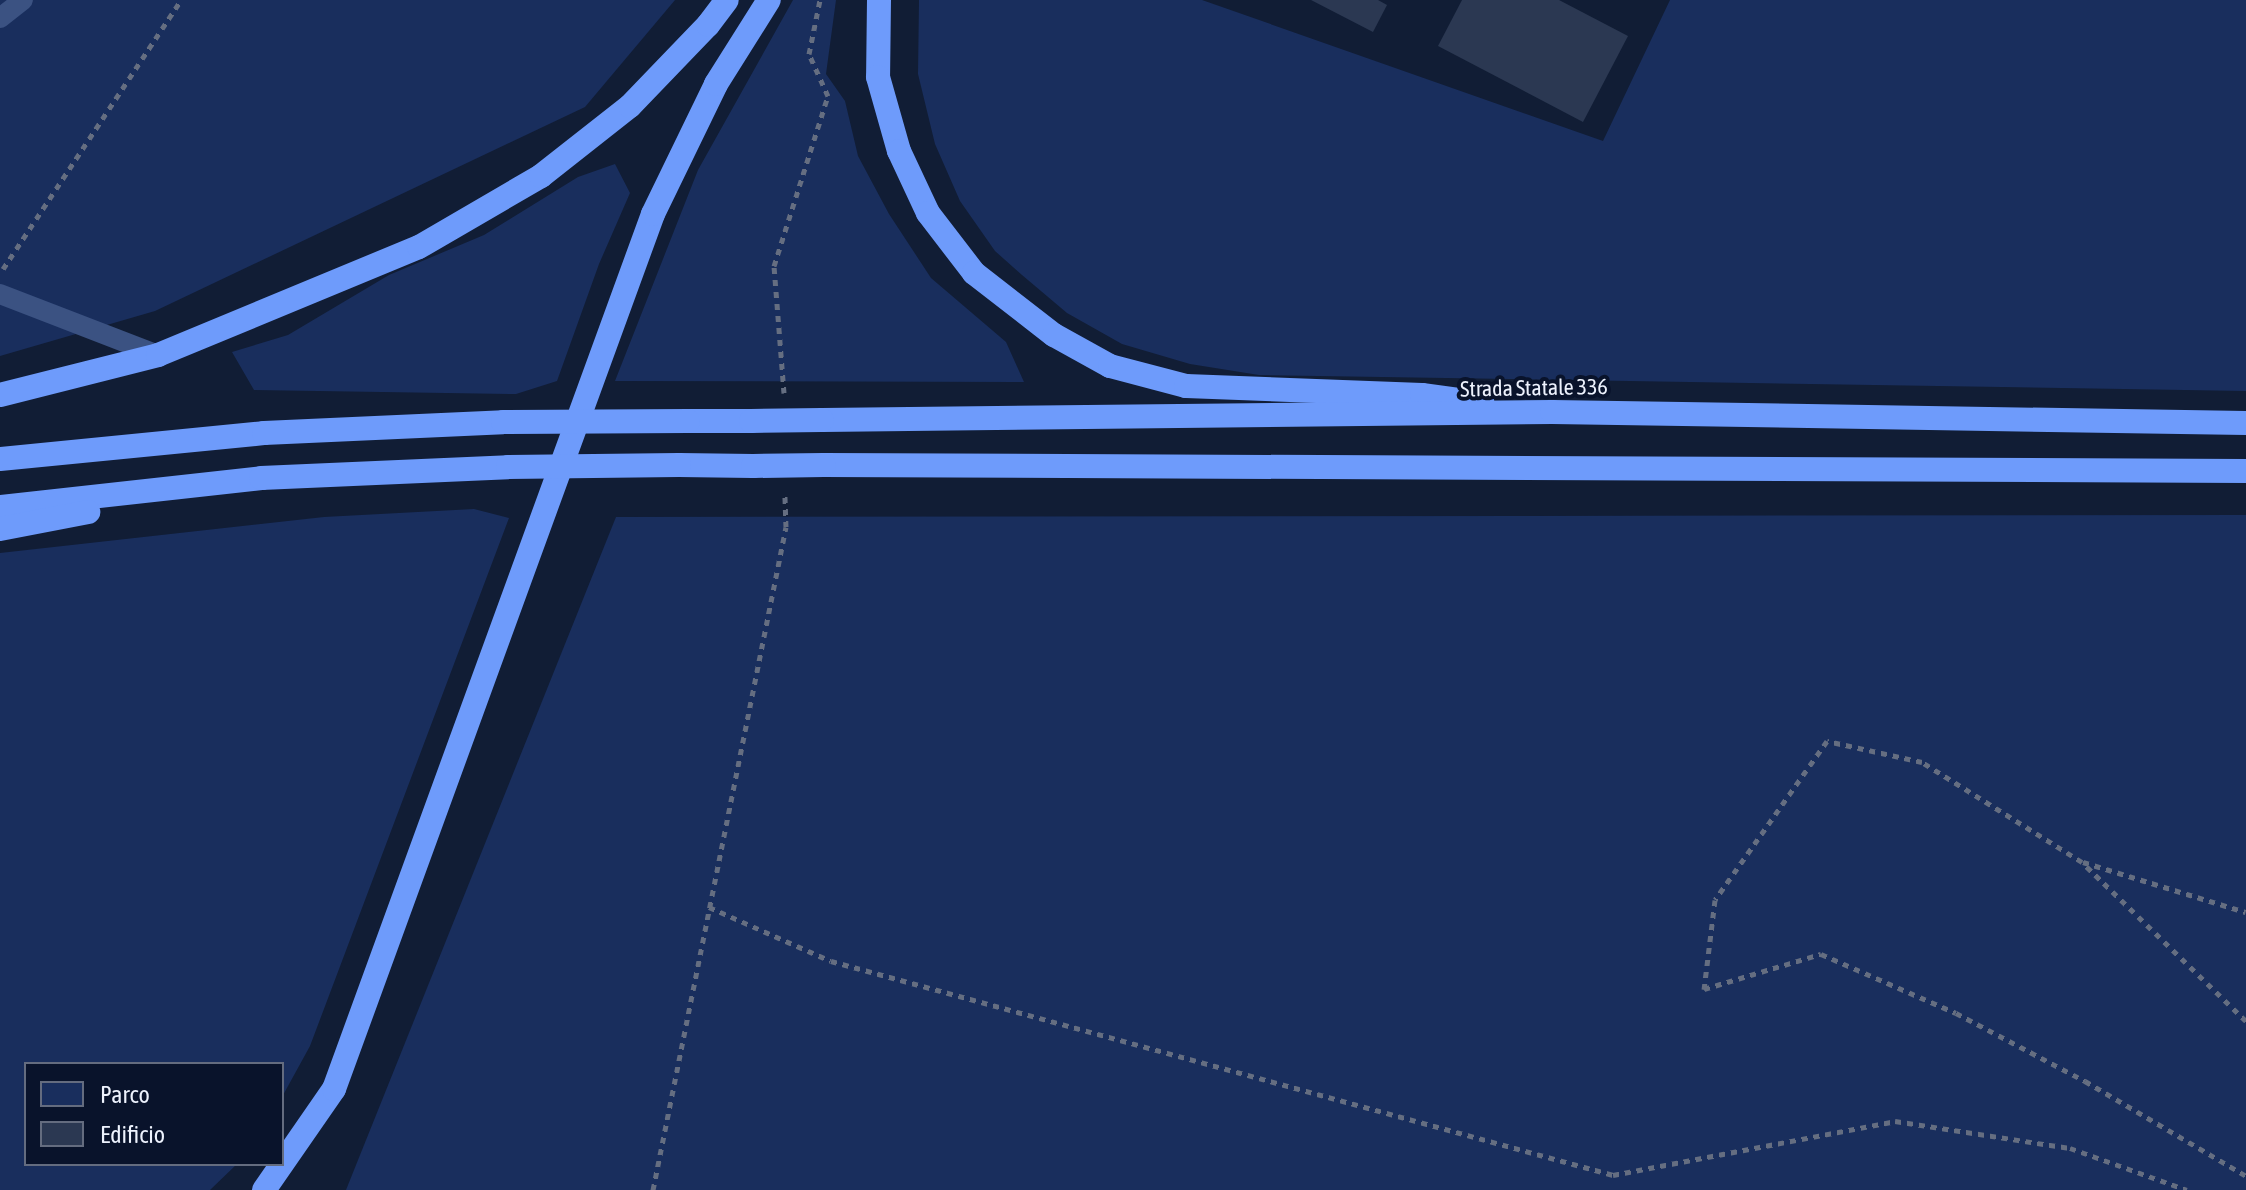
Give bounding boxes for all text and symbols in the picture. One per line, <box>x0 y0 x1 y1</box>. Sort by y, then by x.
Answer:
street label: Strada Statale 336 <box>1460 374 1608 402</box>
legend <box>24 1062 284 1166</box>
text: Parco <box>100 1081 150 1108</box>
text: Edificio <box>100 1121 165 1148</box>

